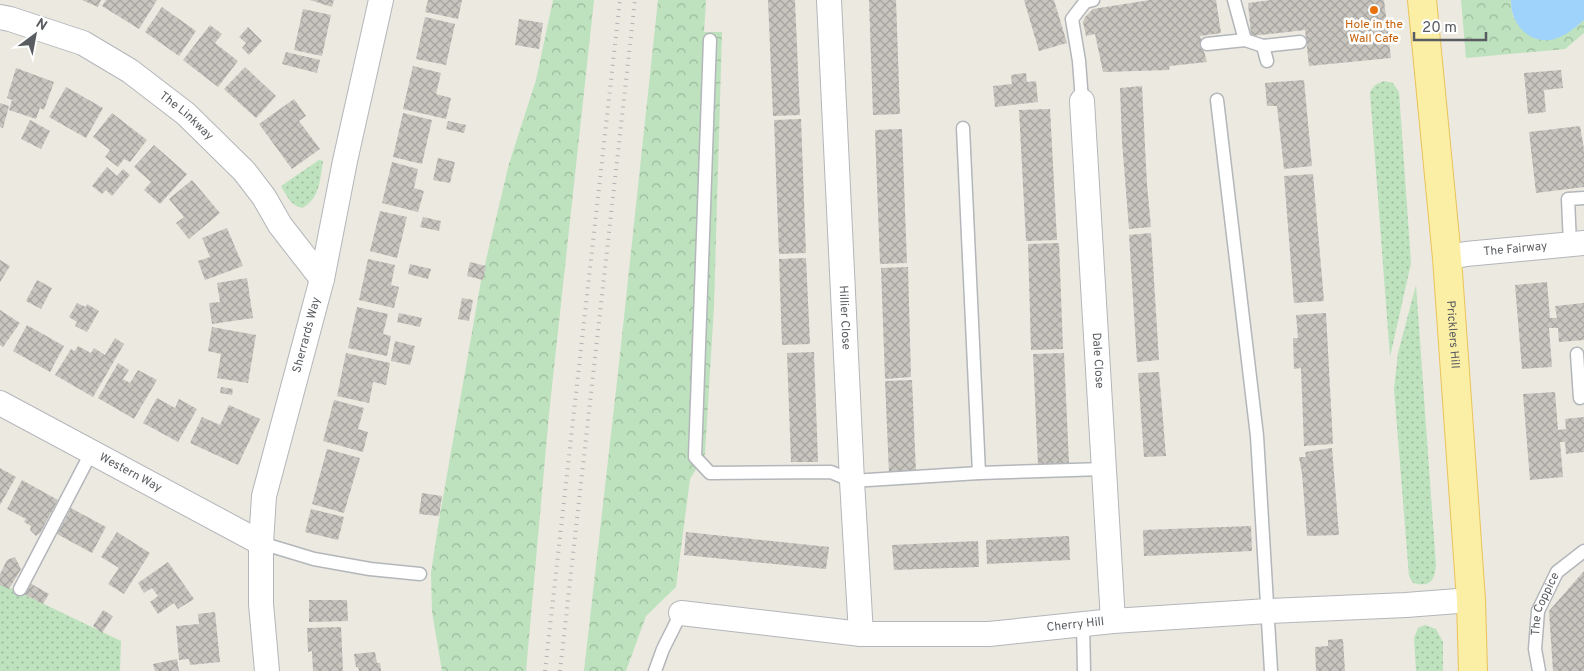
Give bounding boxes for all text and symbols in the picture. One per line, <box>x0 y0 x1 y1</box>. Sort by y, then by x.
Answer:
marker: Hole in the Wall Cafe <box>1368 4 1380 16</box>
north arrow <box>10 10 60 60</box>
scale bar <box>1414 10 1486 42</box>
text: N <box>32 15 50 35</box>
place label: Hole in the Wall Cafe <box>1345 17 1403 47</box>
text: 20 m <box>1422 19 1457 38</box>
street label: The Linkway <box>156 88 217 144</box>
street label: The Fairway <box>1483 238 1548 260</box>
street label: Hillier Close <box>835 285 854 350</box>
street label: Sherrards Way <box>289 295 325 375</box>
street label: Pricklers Hill <box>1442 300 1463 369</box>
street label: Dale Close <box>1088 332 1107 389</box>
street label: Western Way <box>96 450 165 496</box>
street label: The Coppice <box>1528 570 1564 636</box>
street label: Cherry Hill <box>1046 614 1105 636</box>

